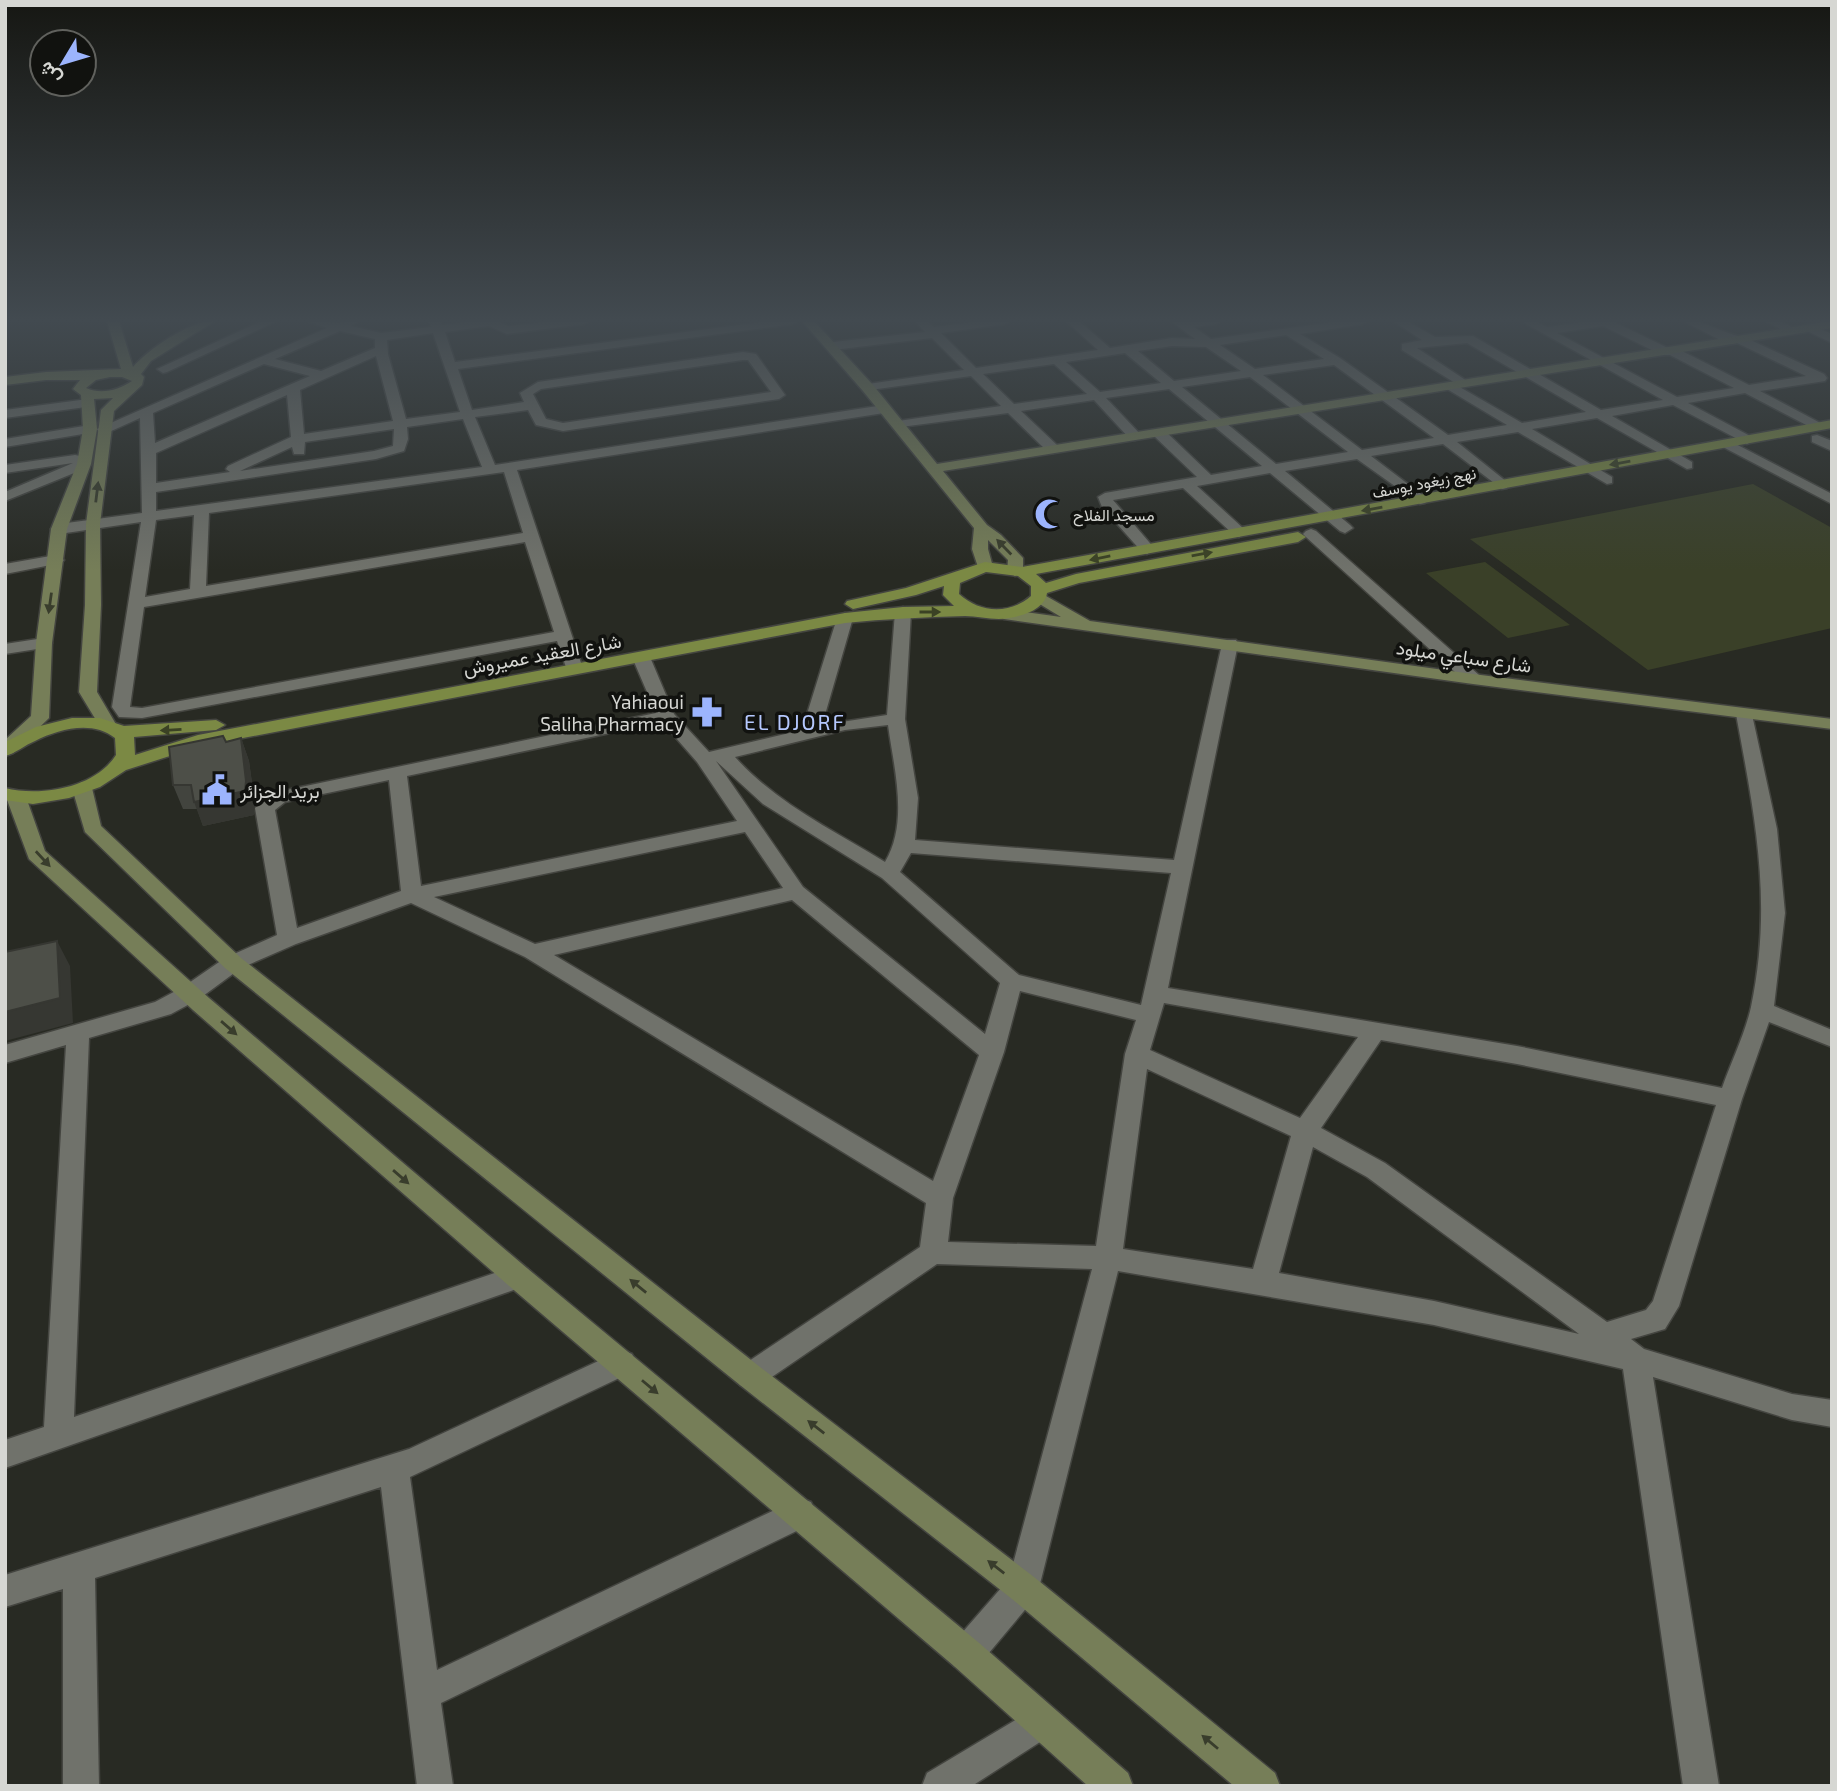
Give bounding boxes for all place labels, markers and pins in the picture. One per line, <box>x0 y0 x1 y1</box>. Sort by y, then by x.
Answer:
mosque icon: مسجد الفلاح <box>1033 497 1067 531</box>
place label: مسجد الفلاح <box>1073 505 1155 527</box>
place label: Yahiaoui Saliha Pharmacy <box>540 690 684 735</box>
pharmacy icon: Yahiaoui Saliha Pharmacy <box>690 695 724 729</box>
public building icon: بريد الجزائر <box>200 773 234 807</box>
place label: بريد الجزائر <box>239 779 320 803</box>

